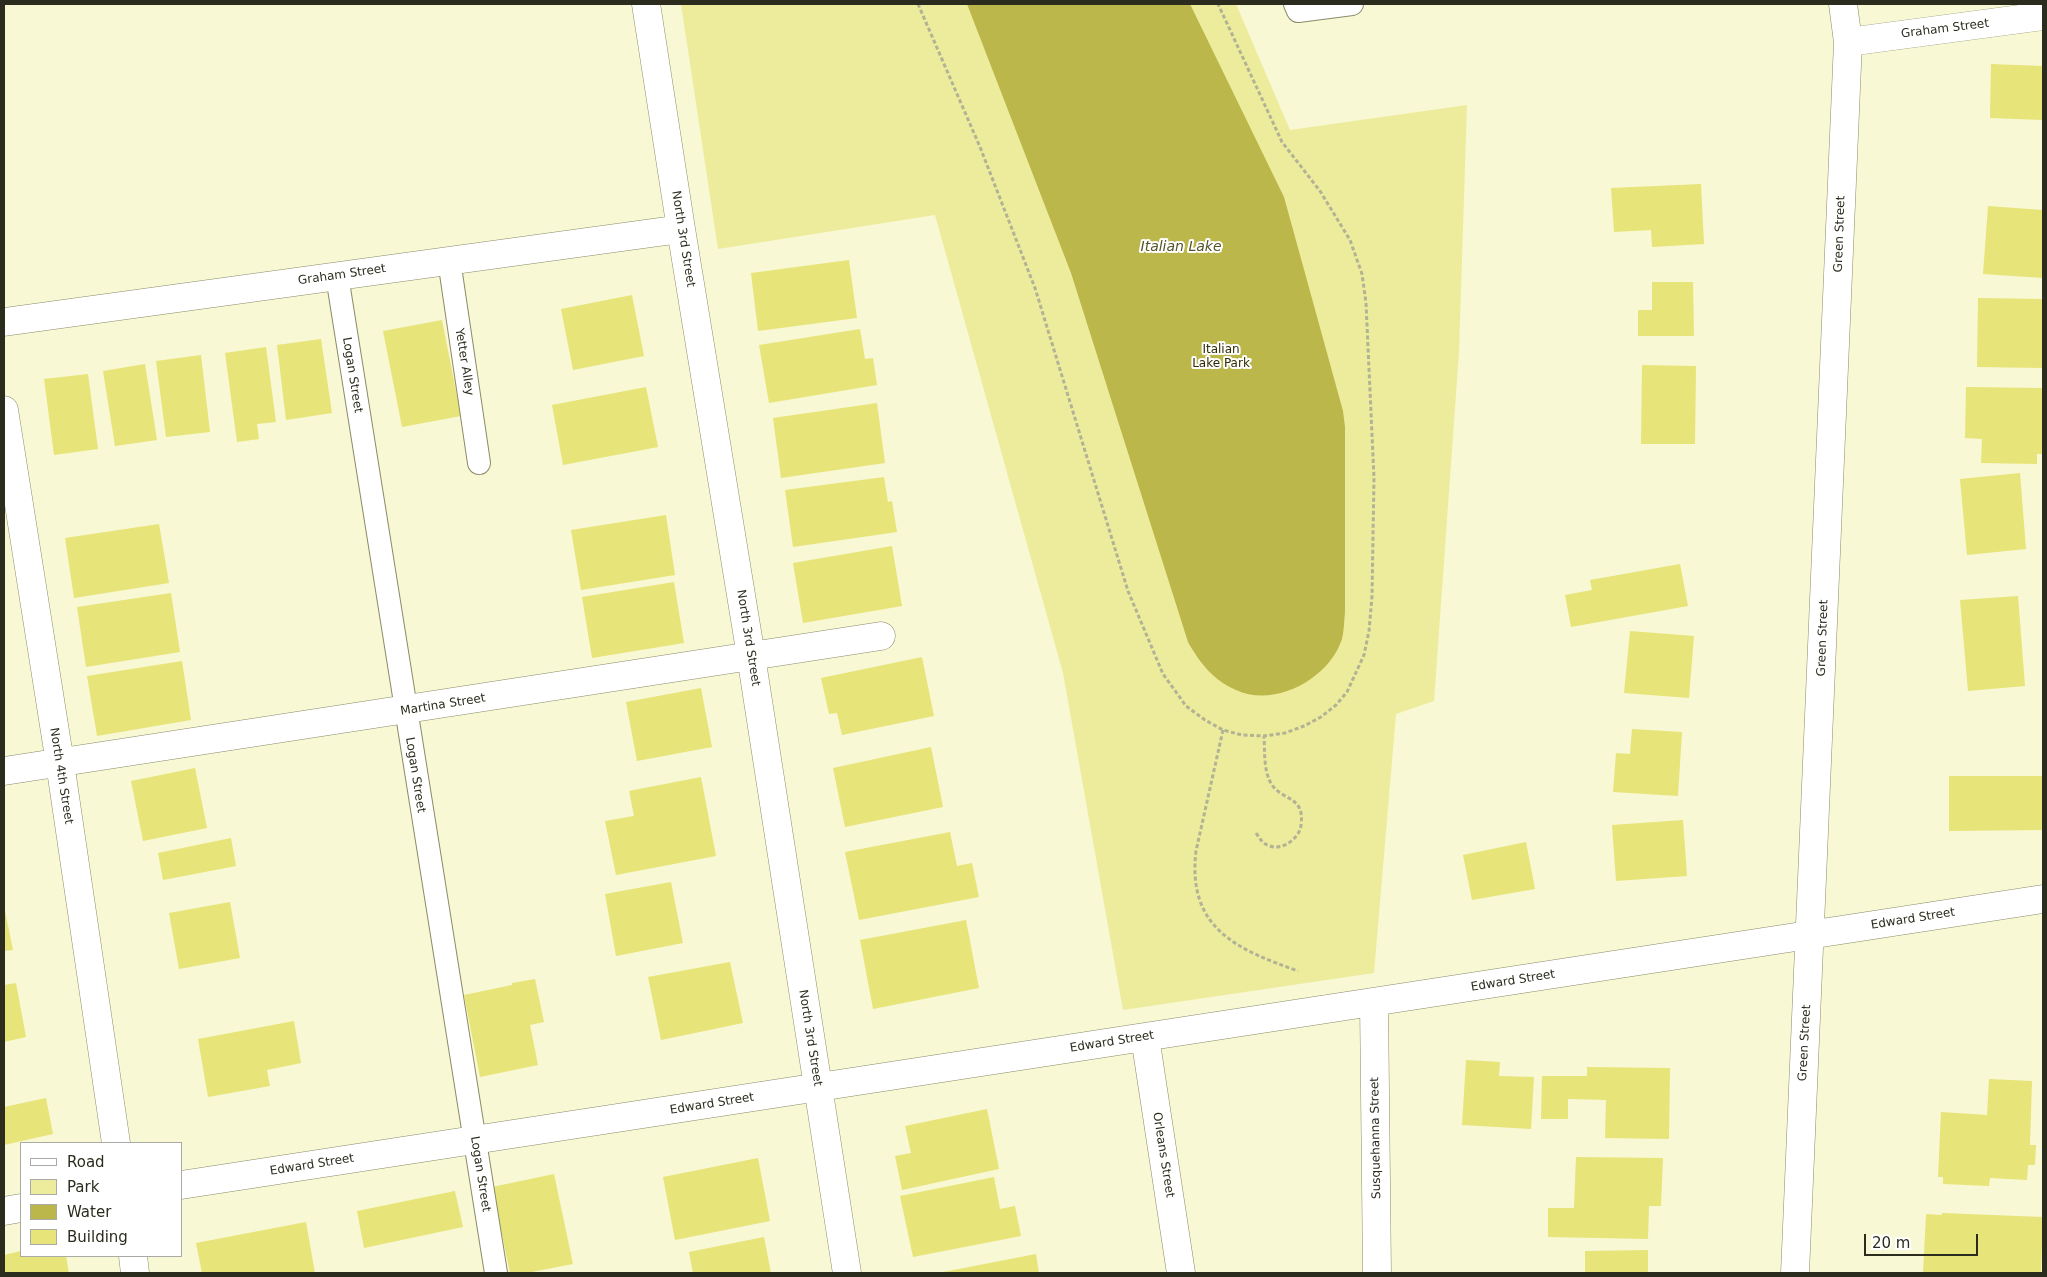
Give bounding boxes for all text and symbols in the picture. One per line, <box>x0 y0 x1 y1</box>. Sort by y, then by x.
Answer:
street label: Graham Street <box>1900 16 1990 42</box>
street label: North 3rd Street <box>668 190 698 288</box>
street label: Green Street <box>1831 195 1849 273</box>
water label: Italian Lake <box>1141 239 1221 255</box>
street label: Graham Street <box>297 262 387 288</box>
street label: Yetter Alley <box>452 327 476 397</box>
street label: Logan Street <box>339 336 365 414</box>
park label: Italian Lake Park <box>1192 343 1250 371</box>
street label: North 3rd Street <box>733 589 763 687</box>
street label: Green Street <box>1814 599 1832 677</box>
street label: Martina Street <box>399 691 487 719</box>
street label: North 4th Street <box>46 727 76 825</box>
street label: Logan Street <box>402 736 428 814</box>
street label: Edward Street <box>1870 905 1956 933</box>
street label: Edward Street <box>1470 967 1556 995</box>
street label: North 3rd Street <box>795 989 825 1087</box>
street label: Green Street <box>1796 1004 1814 1082</box>
street label: Edward Street <box>1069 1028 1155 1056</box>
street label: Susquehanna Street <box>1368 1077 1384 1199</box>
street label: Edward Street <box>669 1090 755 1118</box>
street label: Orleans Street <box>1149 1111 1177 1199</box>
street label: Logan Street <box>467 1135 493 1213</box>
legend <box>20 1142 182 1257</box>
street label: Edward Street <box>269 1151 355 1179</box>
text: Road <box>67 1153 105 1171</box>
text: Park <box>67 1178 99 1196</box>
text: Water <box>67 1203 111 1221</box>
scale bar <box>1867 1224 1981 1256</box>
text: Building <box>67 1228 128 1246</box>
text: 20 m <box>1872 1234 1910 1252</box>

